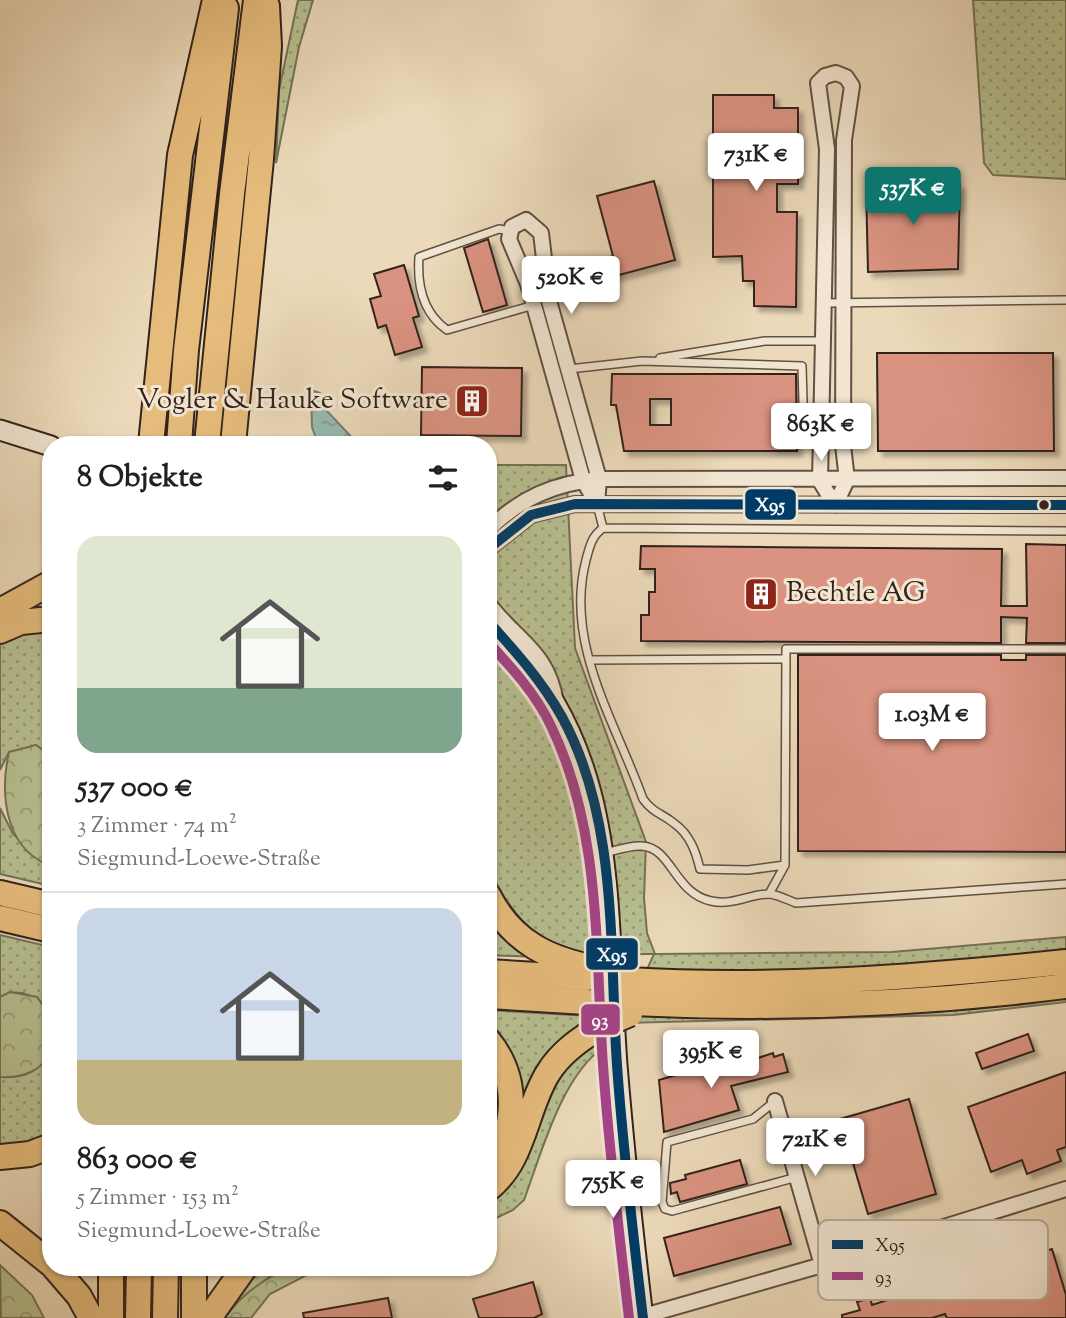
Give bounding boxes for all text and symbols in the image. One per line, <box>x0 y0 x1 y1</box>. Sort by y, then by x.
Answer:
pin: 731K € <box>699 134 813 193</box>
text: 731K € <box>724 139 788 172</box>
pin: 537K € <box>856 168 970 227</box>
text: 537K € <box>881 173 945 206</box>
pin: 520K € <box>514 256 628 316</box>
text: 520K € <box>538 262 604 295</box>
place label: Vogler & Hauke Software <box>137 381 448 421</box>
building icon: Vogler & Hauke Software <box>453 382 491 420</box>
pin: 863K € <box>764 404 878 463</box>
text: 863K € <box>787 409 855 442</box>
text: 8 Objekte <box>77 457 203 500</box>
icon: filters <box>424 459 462 497</box>
line badge: X95 <box>744 488 797 521</box>
text: X95 <box>755 493 785 520</box>
unlabelled marker <box>1037 498 1051 512</box>
place label: Bechtle AG <box>786 574 926 614</box>
building icon: Bechtle AG <box>742 575 780 613</box>
icon: home <box>207 581 333 707</box>
pin: 1.03M € <box>867 694 997 753</box>
text: 1.03M € <box>895 699 969 732</box>
text: 537 000 € <box>77 767 193 810</box>
text: 3 Zimmer · 74 m² <box>77 810 237 843</box>
text: Siegmund-Loewe-Straße <box>77 843 321 876</box>
line badge: X95 <box>585 937 639 971</box>
text: X95 <box>597 943 627 970</box>
icon: home <box>207 953 333 1079</box>
line badge: 93 <box>580 1003 621 1036</box>
text: 93 <box>592 1008 609 1035</box>
pin: 395K € <box>654 1030 768 1090</box>
text: 395K € <box>679 1036 743 1069</box>
pin: 721K € <box>758 1118 872 1178</box>
text: 721K € <box>782 1124 848 1157</box>
text: 863 000 € <box>77 1139 198 1182</box>
pin: 755K € <box>556 1160 670 1220</box>
text: 755K € <box>581 1166 645 1199</box>
text: 5 Zimmer · 153 m² <box>77 1182 239 1215</box>
text: Siegmund-Loewe-Straße <box>77 1215 321 1248</box>
legend <box>818 1220 1048 1300</box>
text: X95 <box>875 1233 905 1260</box>
text: 93 <box>875 1265 892 1292</box>

